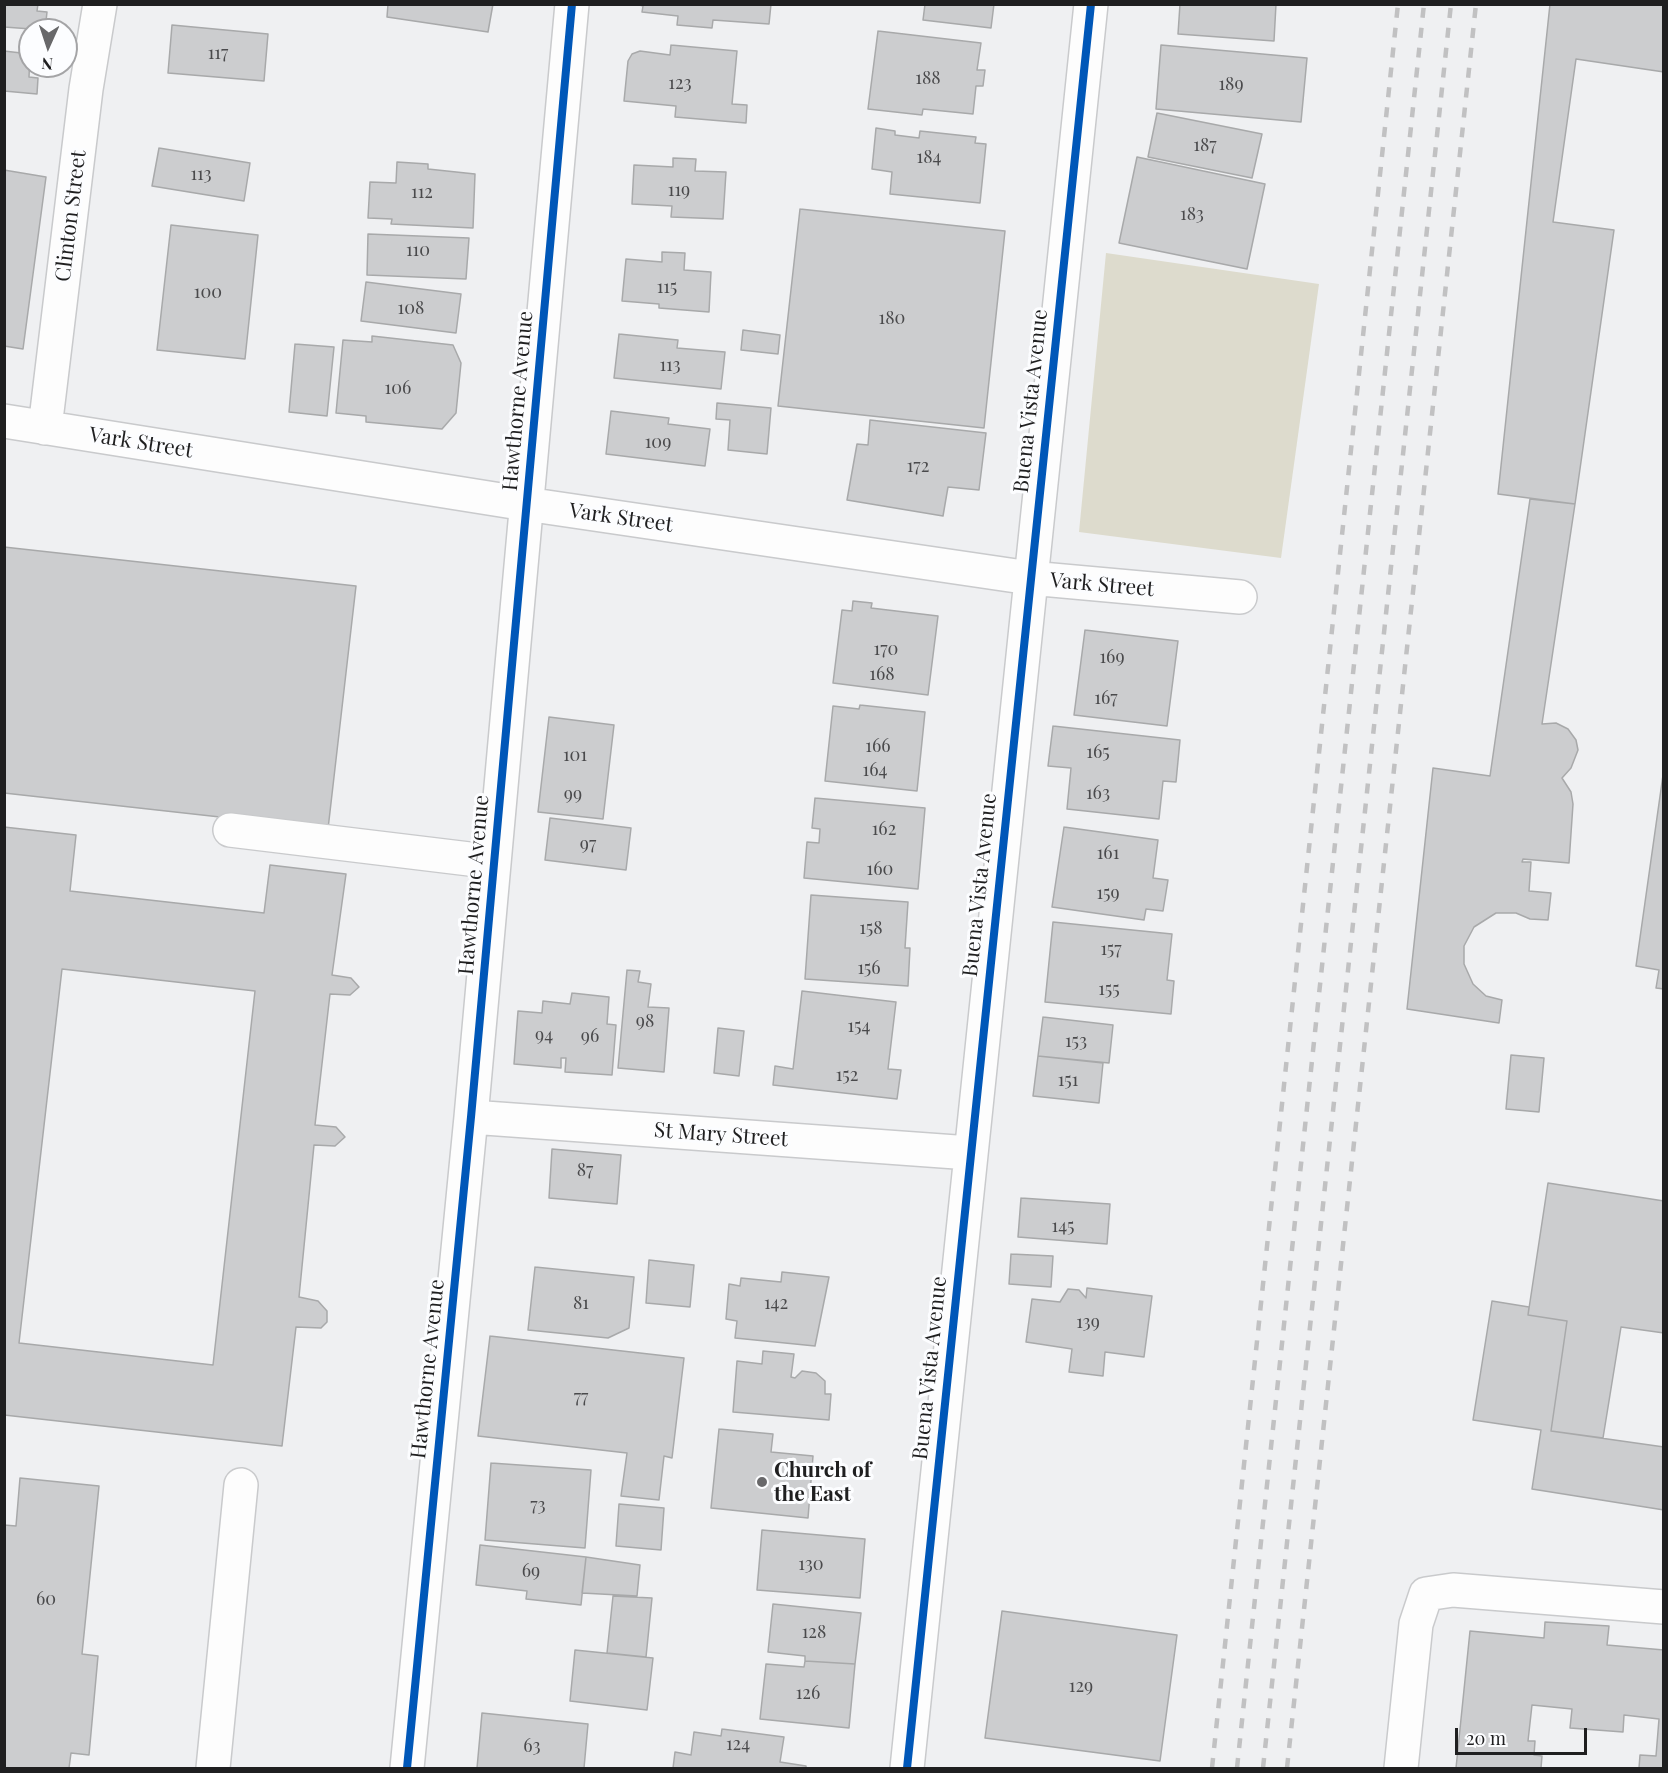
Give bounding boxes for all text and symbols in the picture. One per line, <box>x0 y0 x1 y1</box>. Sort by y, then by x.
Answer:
north arrow <box>18 18 78 78</box>
house number: 117 <box>208 42 228 64</box>
text: N <box>41 54 53 75</box>
house number: 188 <box>915 67 941 89</box>
house number: 123 <box>668 72 692 94</box>
house number: 189 <box>1218 73 1244 95</box>
house number: 187 <box>1193 134 1217 156</box>
house number: 184 <box>917 146 941 168</box>
street label: Clinton Street <box>50 149 92 283</box>
house number: 113 <box>190 163 212 185</box>
house number: 119 <box>668 179 690 201</box>
house number: 112 <box>411 181 433 203</box>
house number: 183 <box>1180 203 1204 225</box>
house number: 110 <box>406 239 430 261</box>
house number: 115 <box>657 276 677 298</box>
house number: 100 <box>194 281 222 303</box>
house number: 108 <box>398 297 424 319</box>
house number: 180 <box>879 307 905 329</box>
street label: Buena Vista Avenue <box>1009 308 1053 494</box>
street label: Hawthorne Avenue <box>498 310 538 492</box>
house number: 113 <box>659 354 681 376</box>
house number: 106 <box>385 377 411 399</box>
street label: Vark Street <box>87 422 195 464</box>
house number: 109 <box>645 431 671 453</box>
house number: 172 <box>907 455 929 477</box>
street label: Vark Street <box>568 498 674 538</box>
street label: Vark Street <box>1049 568 1155 602</box>
house number: 170 <box>874 638 898 660</box>
house number: 169 <box>1099 646 1125 668</box>
house number: 168 <box>869 663 895 685</box>
house number: 167 <box>1094 687 1118 709</box>
house number: 166 <box>865 735 891 757</box>
house number: 165 <box>1086 741 1110 763</box>
house number: 101 <box>563 744 587 766</box>
house number: 164 <box>863 759 887 781</box>
house number: 163 <box>1086 782 1110 804</box>
house number: 99 <box>564 783 582 805</box>
street label: Buena Vista Avenue <box>958 792 1002 978</box>
street label: Hawthorne Avenue <box>454 794 494 976</box>
house number: 162 <box>872 818 896 840</box>
house number: 97 <box>580 833 596 855</box>
house number: 161 <box>1097 842 1119 864</box>
house number: 160 <box>867 858 893 880</box>
house number: 159 <box>1096 882 1120 904</box>
house number: 158 <box>859 917 883 939</box>
house number: 157 <box>1100 938 1122 960</box>
house number: 156 <box>857 957 881 979</box>
house number: 155 <box>1098 978 1120 1000</box>
house number: 98 <box>636 1010 654 1032</box>
house number: 154 <box>848 1015 870 1037</box>
house number: 94 <box>535 1024 553 1046</box>
house number: 96 <box>581 1025 599 1047</box>
house number: 153 <box>1065 1030 1087 1052</box>
house number: 152 <box>836 1064 858 1086</box>
house number: 151 <box>1058 1069 1078 1091</box>
street label: St Mary Street <box>653 1118 789 1152</box>
house number: 87 <box>577 1159 593 1181</box>
house number: 145 <box>1051 1215 1075 1237</box>
street label: Buena Vista Avenue <box>908 1275 952 1461</box>
street label: Hawthorne Avenue <box>406 1278 450 1460</box>
house number: 81 <box>573 1292 589 1314</box>
house number: 142 <box>764 1292 788 1314</box>
house number: 139 <box>1076 1311 1100 1333</box>
house number: 77 <box>574 1386 588 1408</box>
place label: Church of the East <box>774 1457 871 1507</box>
marker: Church of the East <box>755 1475 769 1489</box>
house number: 73 <box>530 1494 546 1516</box>
house number: 130 <box>798 1553 824 1575</box>
house number: 69 <box>522 1560 540 1582</box>
house number: 60 <box>36 1588 56 1610</box>
house number: 128 <box>802 1621 826 1643</box>
house number: 129 <box>1069 1675 1093 1697</box>
house number: 126 <box>796 1682 820 1704</box>
scale bar <box>1458 1716 1590 1754</box>
text: 20 m <box>1466 1726 1506 1750</box>
house number: 124 <box>726 1733 750 1755</box>
house number: 63 <box>523 1735 541 1757</box>

